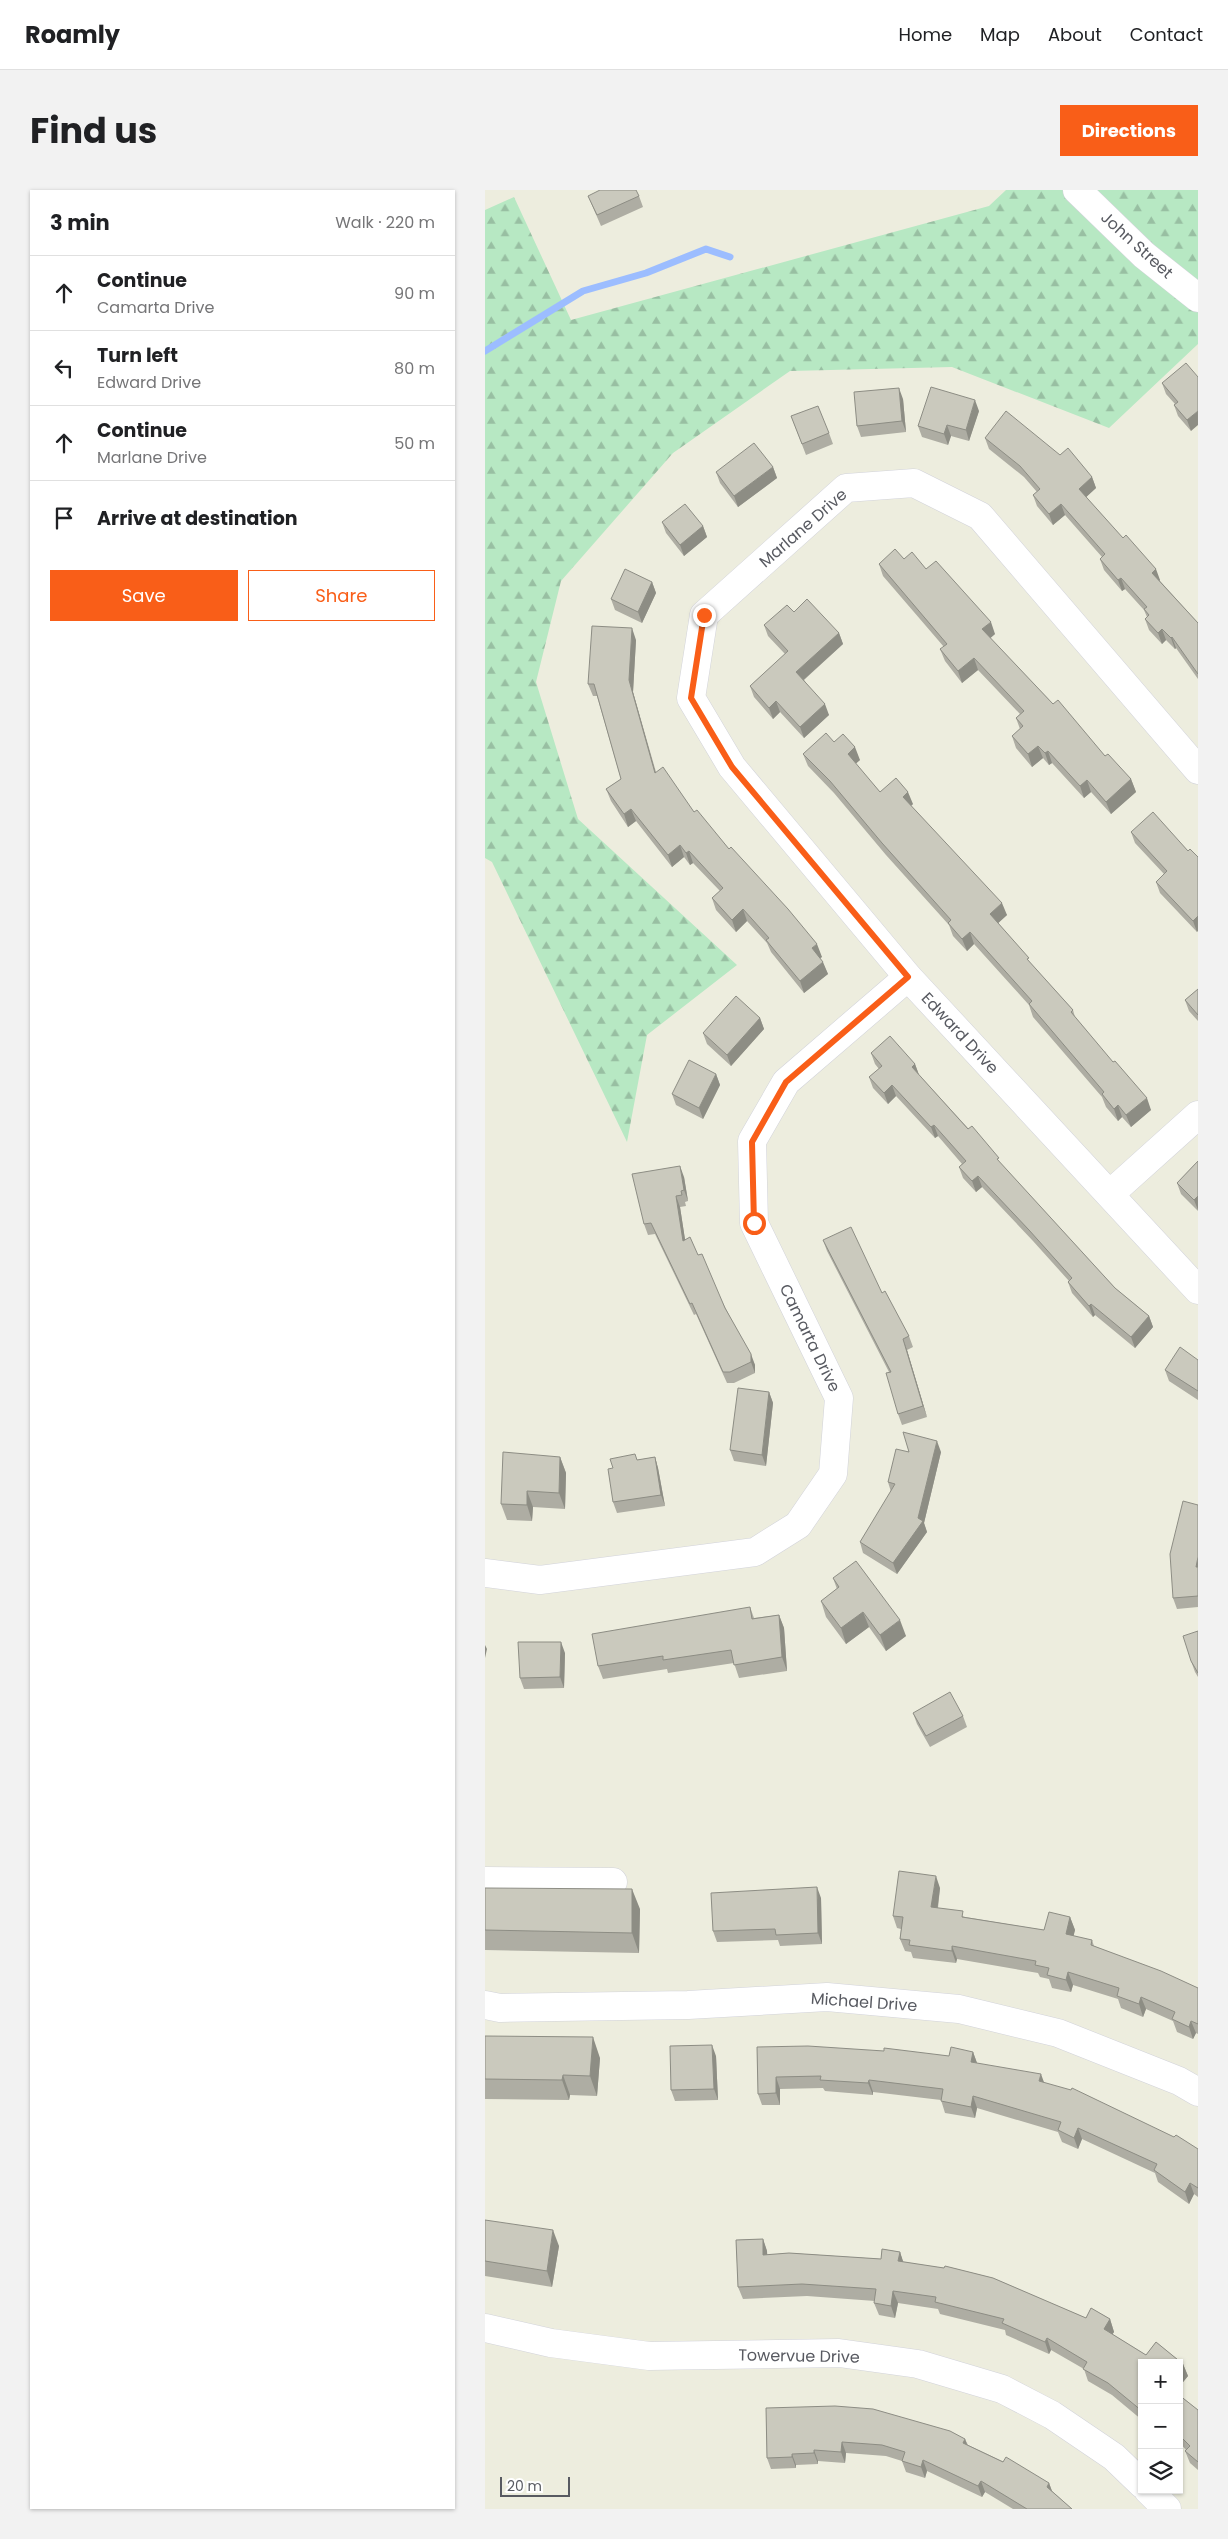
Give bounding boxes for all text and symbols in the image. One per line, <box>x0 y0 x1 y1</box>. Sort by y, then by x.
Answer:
text: Roamly <box>25 18 120 51</box>
text: Home <box>898 22 952 47</box>
text: Map <box>980 22 1020 47</box>
text: About <box>1048 22 1102 47</box>
text: Contact <box>1130 22 1203 47</box>
button: Directions <box>1060 105 1198 156</box>
text: Find us <box>30 106 157 155</box>
street label: John Street <box>1096 206 1178 284</box>
text: 3 min <box>50 208 110 237</box>
text: Walk · 220 m <box>335 211 435 234</box>
text: Continue <box>97 267 187 294</box>
icon: ahead <box>50 279 78 307</box>
text: 90 m <box>394 282 435 305</box>
text: Camarta Drive <box>97 296 214 319</box>
text: Turn left <box>97 342 178 369</box>
icon: left <box>50 354 78 382</box>
text: 80 m <box>394 357 435 380</box>
text: Edward Drive <box>97 371 201 394</box>
text: Continue <box>97 417 187 444</box>
icon: ahead <box>50 429 78 457</box>
text: 50 m <box>394 432 435 455</box>
text: Marlane Drive <box>97 446 207 469</box>
street label: Marlane Drive <box>754 483 852 573</box>
icon: arrive <box>50 504 78 532</box>
text: Arrive at destination <box>97 505 298 532</box>
button: Save <box>50 570 238 621</box>
button: Share <box>248 570 435 621</box>
route end <box>693 604 716 627</box>
street label: Edward Drive <box>916 987 1004 1079</box>
route start <box>743 1212 766 1235</box>
street label: Camarta Drive <box>774 1280 846 1396</box>
street label: Michael Drive <box>810 1987 918 2017</box>
street label: Towervue Drive <box>738 2343 860 2369</box>
map controls <box>1138 2359 1183 2494</box>
button: + <box>1138 2359 1183 2404</box>
button: − <box>1138 2404 1183 2449</box>
button: layers <box>1138 2449 1183 2494</box>
scale bar <box>500 2474 570 2497</box>
text: 20 m <box>507 2476 542 2496</box>

